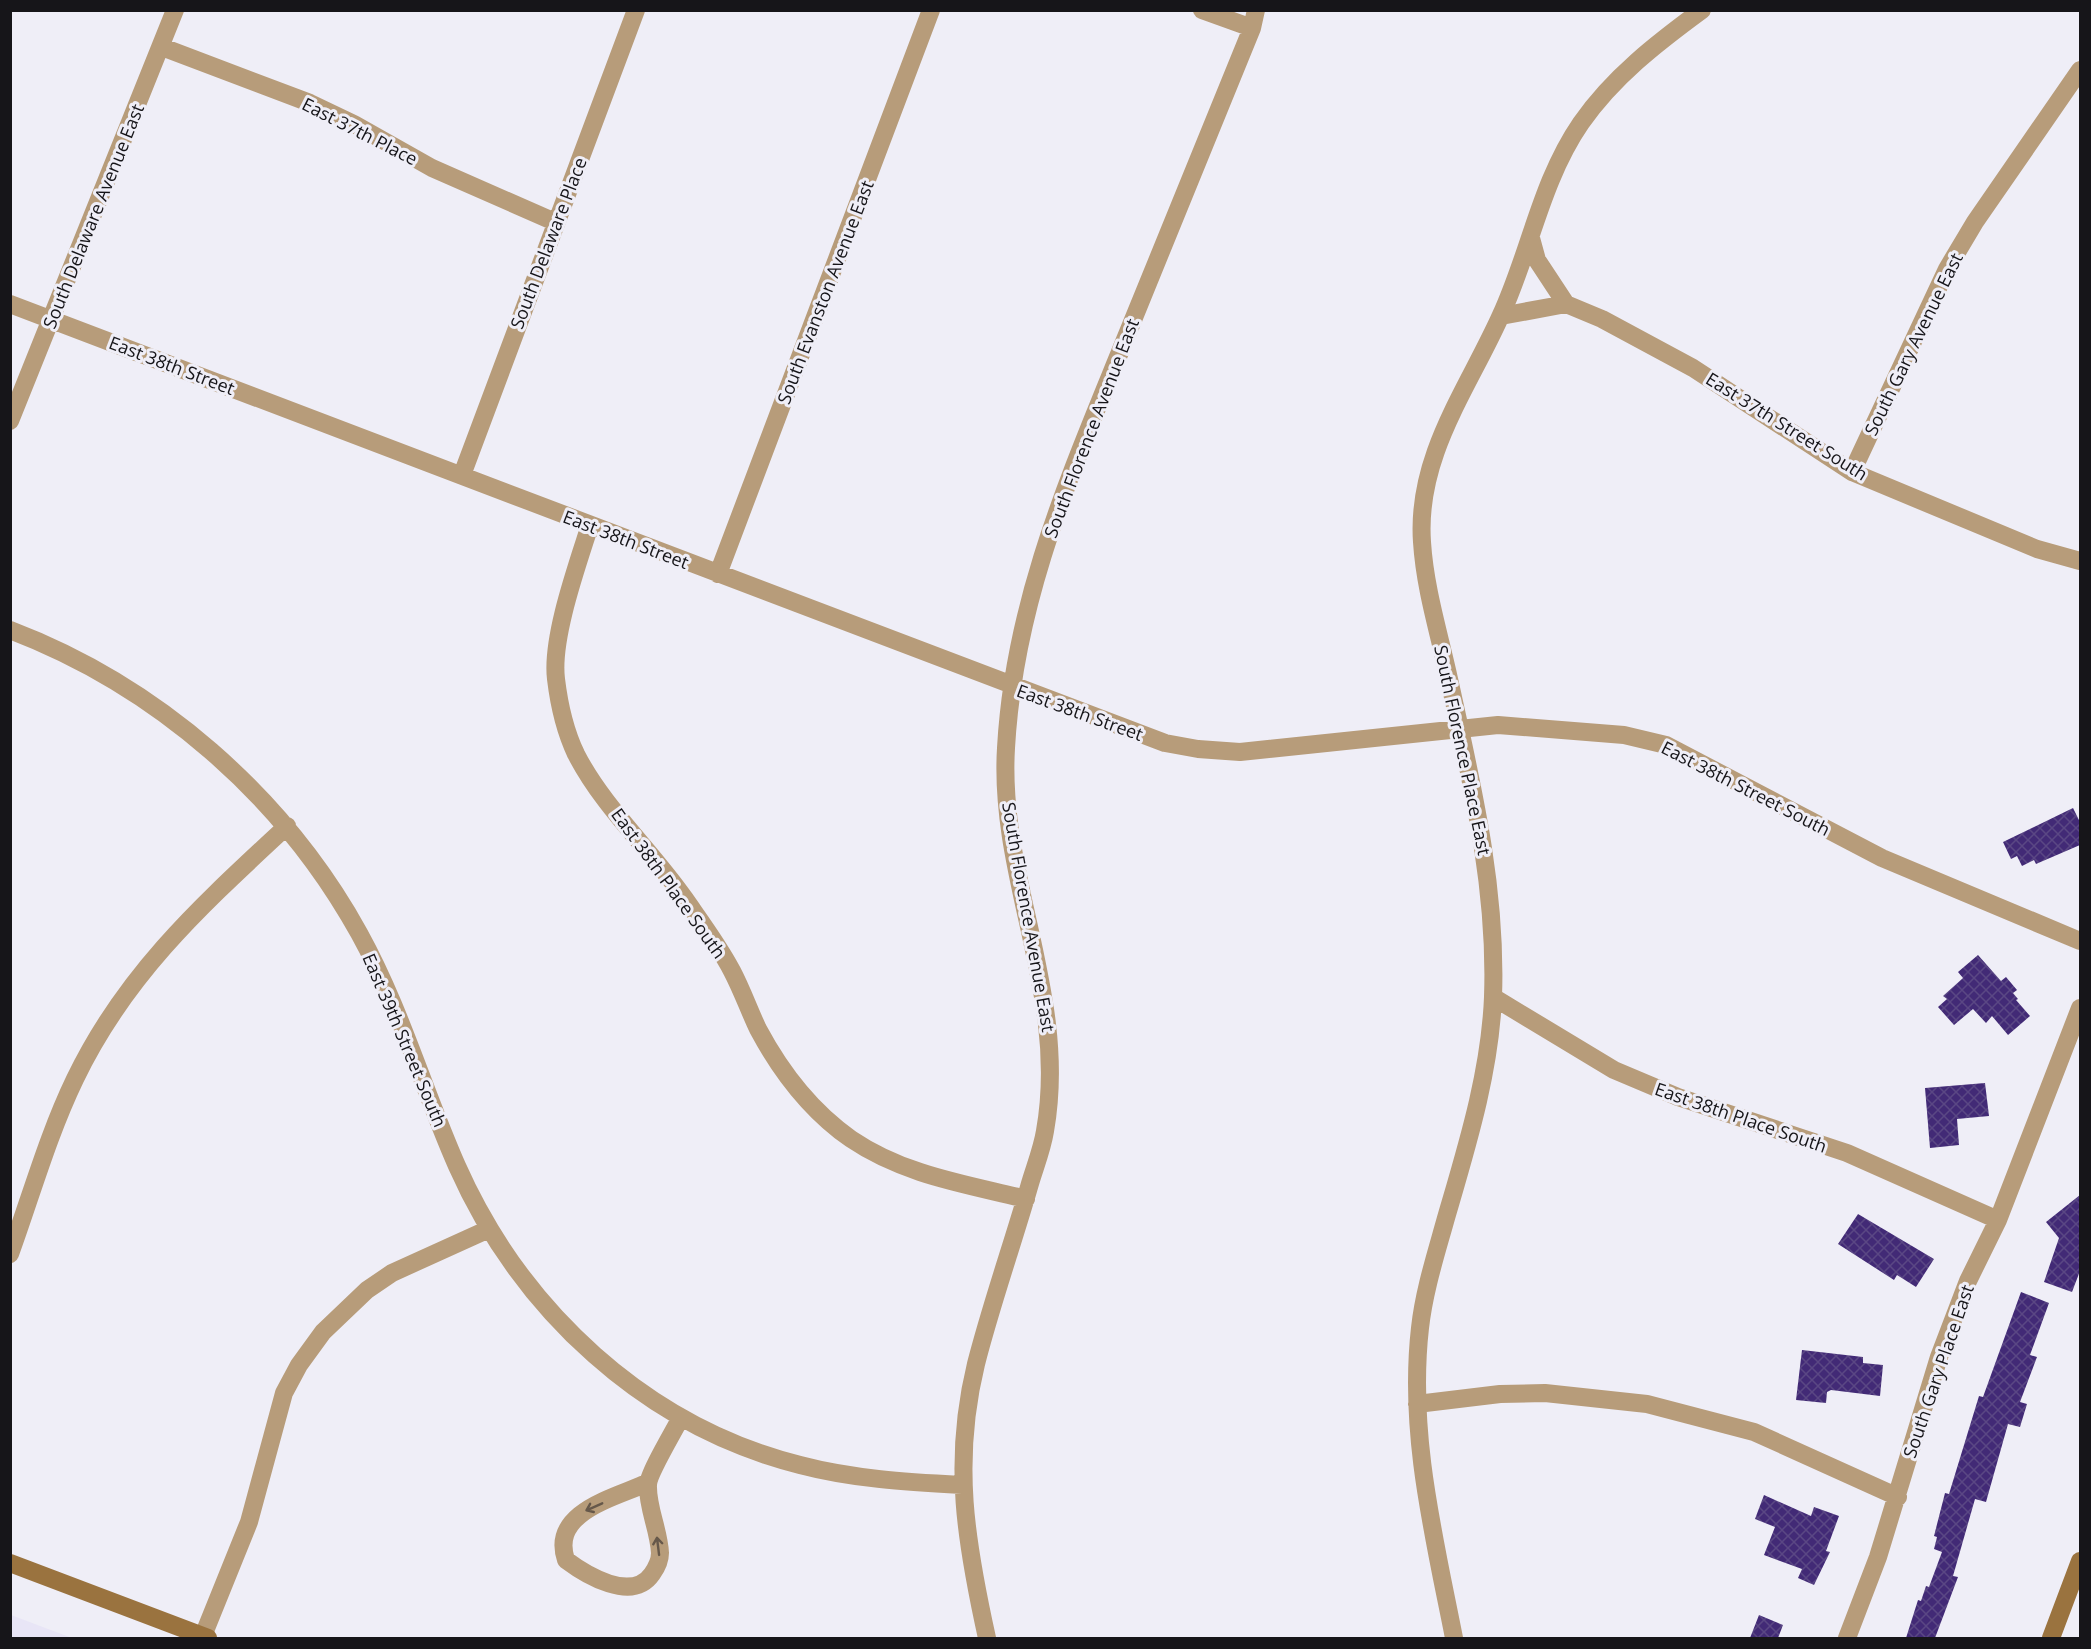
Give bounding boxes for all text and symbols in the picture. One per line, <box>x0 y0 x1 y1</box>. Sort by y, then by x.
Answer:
street label: East 37th Place <box>298 92 422 170</box>
street label: South Delaware Avenue East <box>37 100 149 332</box>
street label: South Delaware Place <box>504 154 592 332</box>
street label: South Evanston Avenue East <box>771 177 879 407</box>
street label: South Gary Avenue East <box>1858 249 1968 439</box>
street label: South Florence Avenue East <box>1038 315 1144 541</box>
street label: East 38th Street <box>106 330 238 400</box>
street label: East 37th Street South <box>1702 366 1872 486</box>
street label: East 38th Street <box>560 504 692 574</box>
street label: South Florence Place East <box>1429 643 1497 857</box>
street label: East 38th Street <box>1014 678 1146 746</box>
street label: East 38th Street South <box>1657 735 1835 841</box>
street label: South Florence Avenue East <box>997 800 1061 1034</box>
street label: East 38th Place South <box>606 803 732 963</box>
street label: East 39th Street South <box>358 949 452 1131</box>
street label: East 38th Place South <box>1652 1076 1830 1158</box>
street label: South Gary Place East <box>1897 1281 1979 1461</box>
one-way arrow <box>585 1501 603 1513</box>
one-way arrow <box>652 1537 663 1556</box>

